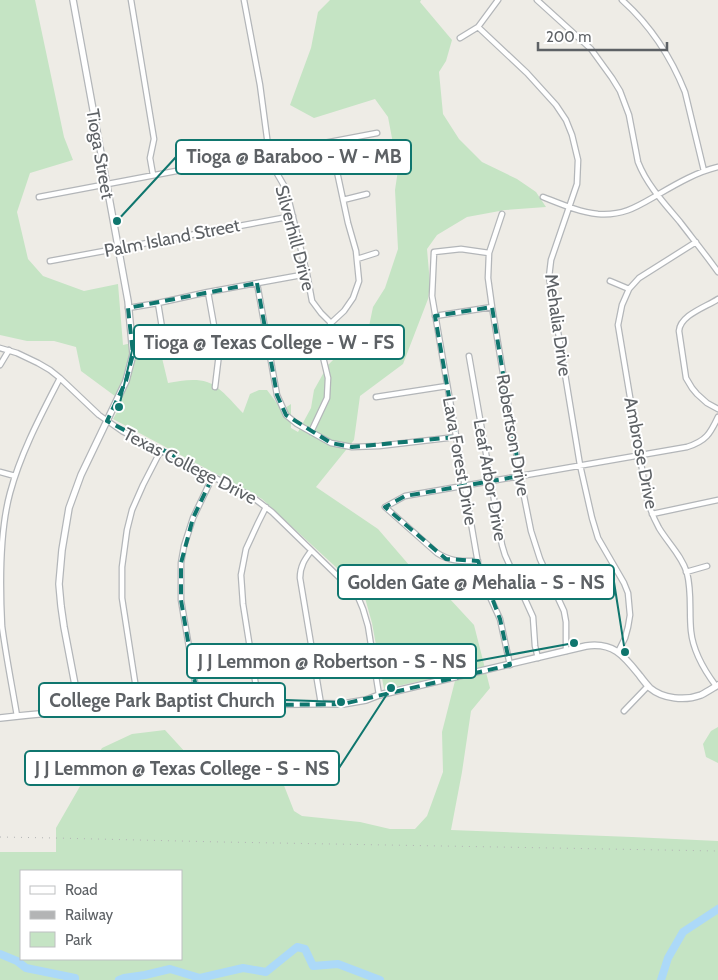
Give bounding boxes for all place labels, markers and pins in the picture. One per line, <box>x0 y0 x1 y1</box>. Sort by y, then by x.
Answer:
callout: Tioga @ Baraboo - W - MB <box>176 140 411 174</box>
callout: Tioga @ Texas College - W - FS <box>134 325 404 359</box>
callout: Golden Gate @ Mehalia - S - NS <box>338 565 614 599</box>
callout: J J Lemmon @ Robertson - S - NS <box>187 644 476 678</box>
callout: College Park Baptist Church <box>39 683 285 717</box>
callout: J J Lemmon @ Texas College - S - NS <box>25 751 339 785</box>

